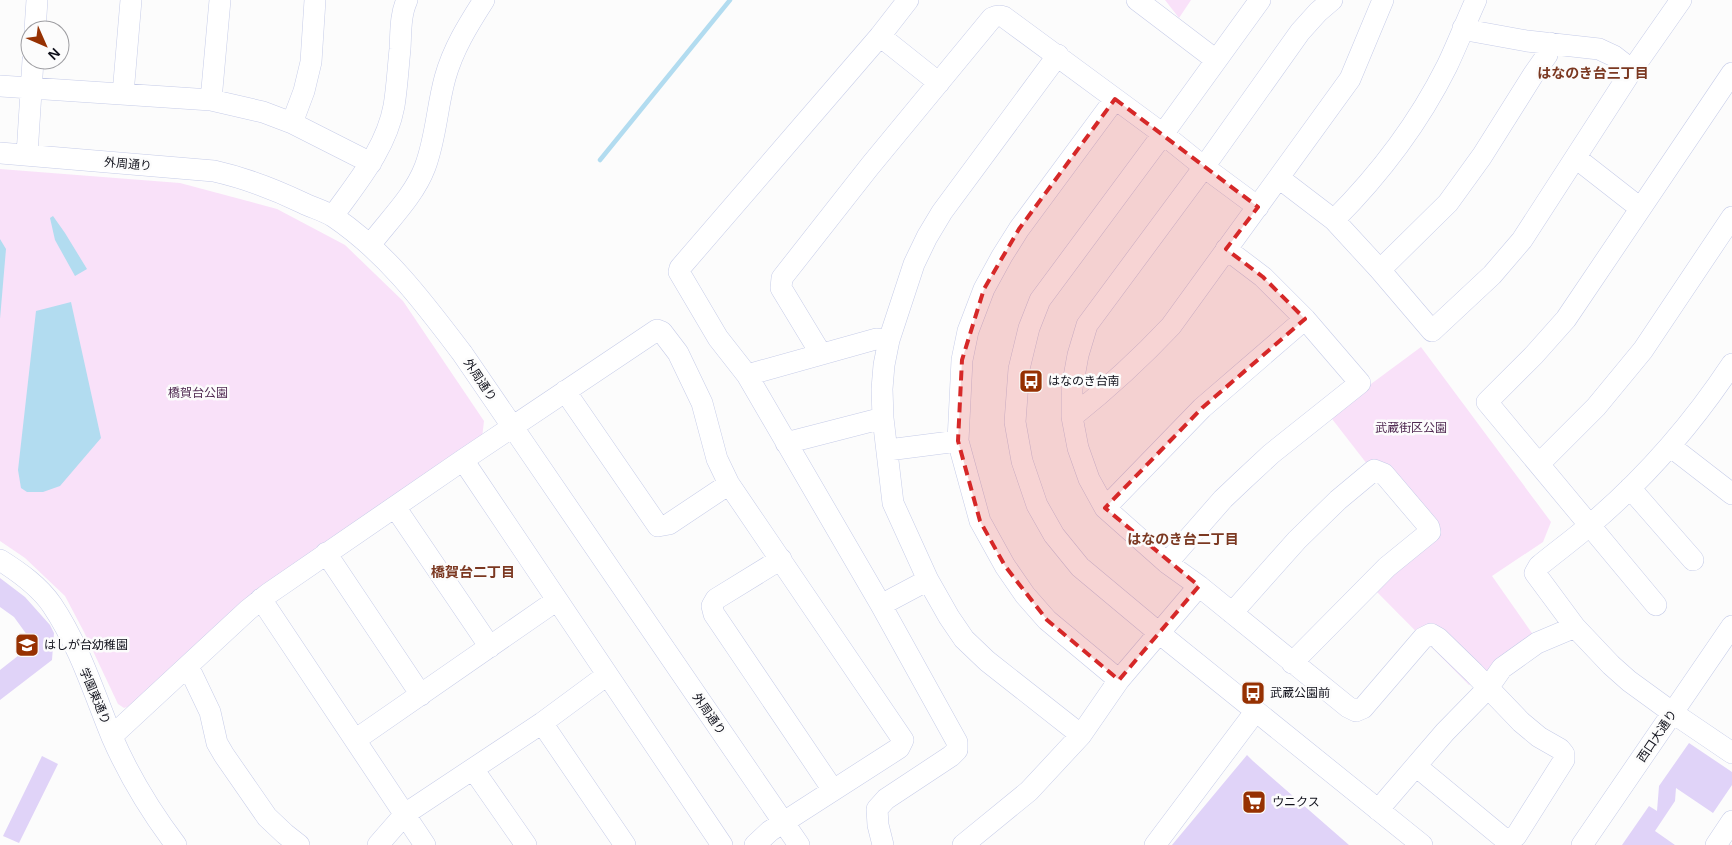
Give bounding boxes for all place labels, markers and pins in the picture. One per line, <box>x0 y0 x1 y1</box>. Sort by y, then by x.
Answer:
bus stop icon: はなのき台南 <box>1018 368 1044 394</box>
place label: はなのき台南 <box>1048 374 1120 388</box>
school or university icon: はしが台幼稚園 <box>14 632 40 658</box>
place label: はしが台幼稚園 <box>44 638 128 652</box>
bus stop icon: 武蔵公園前 <box>1240 680 1266 706</box>
place label: 武蔵公園前 <box>1270 686 1330 700</box>
supermarket icon: ウニクス <box>1241 789 1267 815</box>
place label: ウニクス <box>1272 795 1320 809</box>

